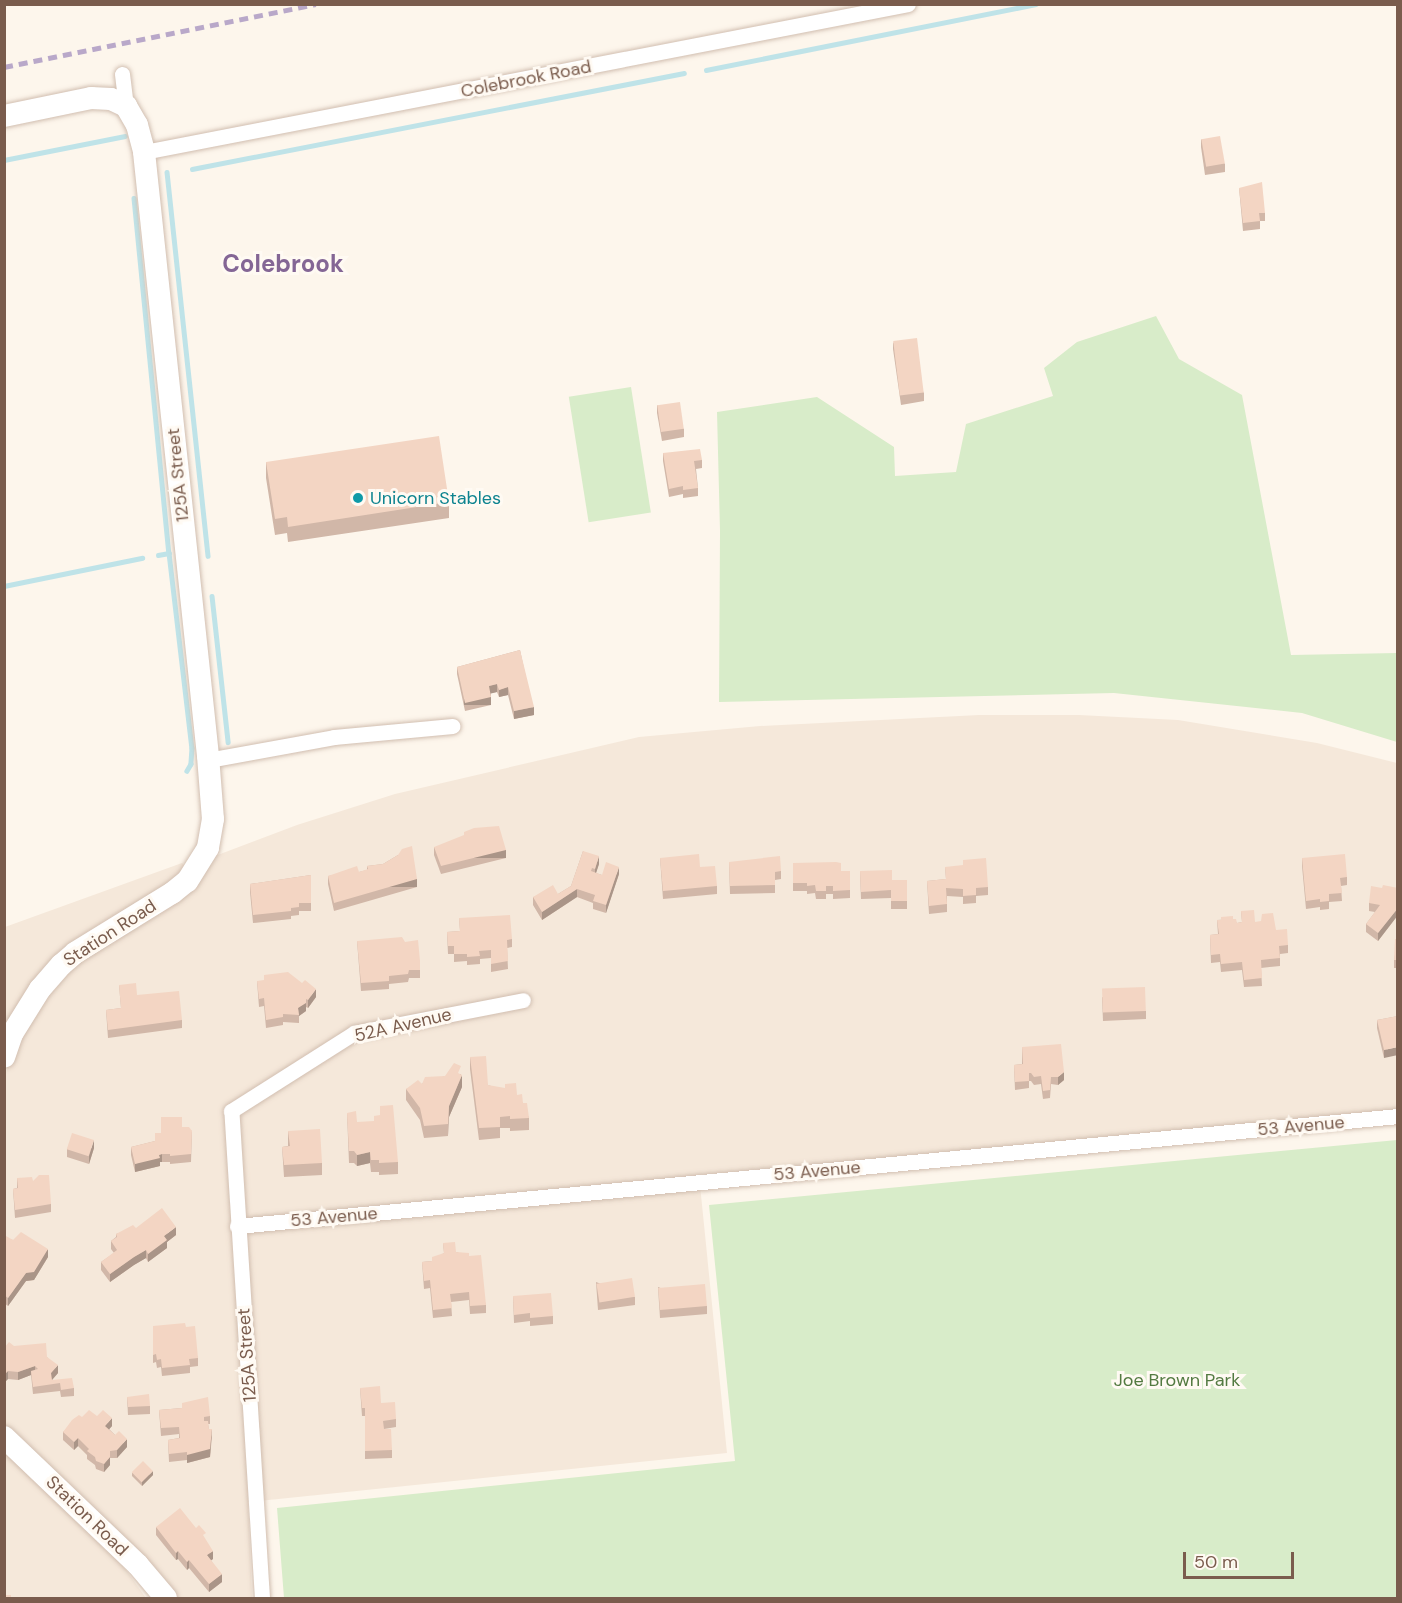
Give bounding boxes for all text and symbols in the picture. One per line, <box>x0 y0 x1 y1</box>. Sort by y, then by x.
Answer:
street label: Colebrook Road <box>459 56 593 102</box>
district label: Colebrook <box>222 250 344 278</box>
street label: 125A Street <box>162 427 194 523</box>
place label: Unicorn Stables <box>370 487 501 509</box>
marker: Unicorn Stables <box>351 491 365 505</box>
street label: Station Road <box>60 895 160 971</box>
street label: 52A Avenue <box>352 1003 454 1047</box>
street label: 53 Avenue <box>1256 1111 1346 1141</box>
street label: 53 Avenue <box>772 1156 862 1186</box>
street label: 53 Avenue <box>289 1202 379 1232</box>
street label: 125A Street <box>233 1307 261 1403</box>
park label: Joe Brown Park <box>1114 1369 1240 1391</box>
street label: Station Road <box>41 1471 133 1561</box>
scale bar <box>1186 1540 1297 1578</box>
text: 50 m <box>1194 1550 1238 1574</box>

